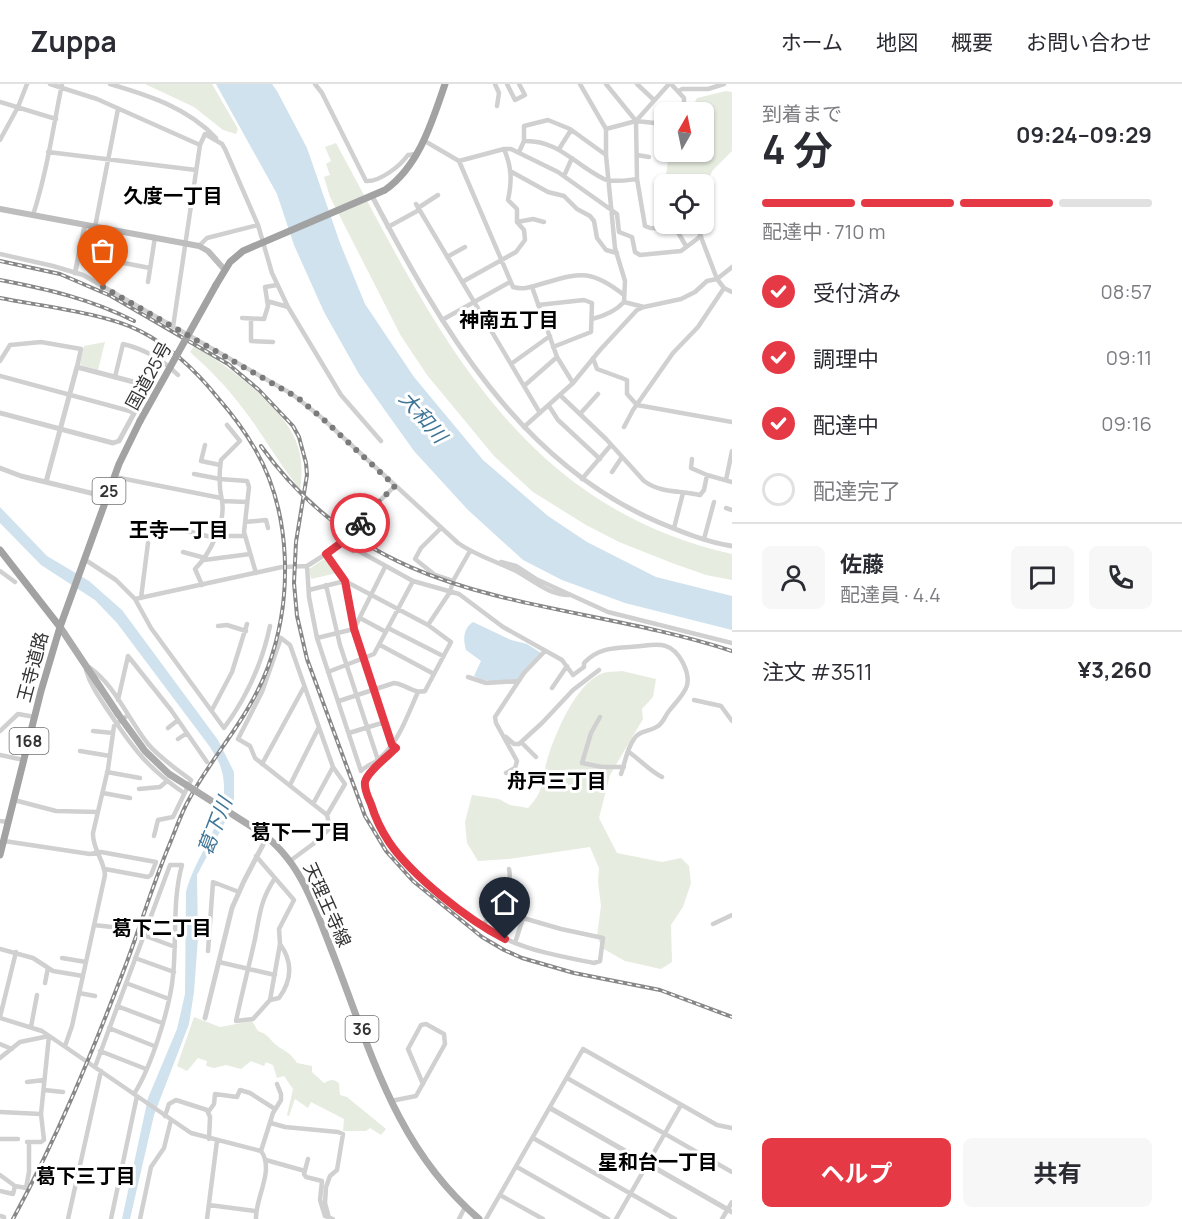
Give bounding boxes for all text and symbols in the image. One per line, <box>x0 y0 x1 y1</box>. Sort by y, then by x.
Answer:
text: Zuppa <box>30 22 117 60</box>
text: ホーム <box>781 28 843 56</box>
text: 地図 <box>876 28 918 56</box>
text: 概要 <box>951 28 993 56</box>
text: お問い合わせ <box>1026 28 1152 56</box>
text: 到着まで <box>762 100 842 127</box>
north arrow <box>654 102 714 162</box>
map controls <box>654 102 714 234</box>
text: 09:24–09:29 <box>1016 120 1152 150</box>
text: 4 分 <box>762 122 833 176</box>
button: locate <box>654 174 714 234</box>
district label: 久度一丁目 <box>123 182 223 209</box>
text: 配達中 · 710 m <box>762 218 886 245</box>
pin <box>77 225 128 287</box>
icon: bag <box>86 234 119 267</box>
icon: check <box>762 275 795 308</box>
text: 受付済み <box>813 278 901 308</box>
text: 08:57 <box>1101 278 1152 305</box>
district label: 神南五丁目 <box>459 306 559 333</box>
street label: 国道25号 <box>120 337 177 414</box>
icon: check <box>762 341 795 374</box>
text: 調理中 <box>813 344 879 374</box>
text: 09:11 <box>1106 344 1152 371</box>
water label: 大和川 <box>394 385 455 450</box>
icon: check <box>762 407 795 440</box>
text: 配達中 <box>813 410 879 440</box>
text: 09:16 <box>1101 410 1152 437</box>
text: 配達完了 <box>813 476 901 506</box>
road number: 25 <box>92 478 126 504</box>
courier <box>330 493 390 553</box>
icon: bike <box>344 507 377 540</box>
district label: 王寺一丁目 <box>129 516 229 543</box>
button: person <box>762 546 825 609</box>
button: chat <box>1011 546 1074 609</box>
button: phone <box>1089 546 1152 609</box>
text: 佐藤 <box>840 549 884 579</box>
text: 配達員 · 4.4 <box>840 581 941 608</box>
street label: 王寺道路 <box>11 629 53 705</box>
text: ¥3,260 <box>1078 655 1152 685</box>
text: 注文 #3511 <box>762 657 873 687</box>
road number: 168 <box>9 728 48 754</box>
district label: 舟戸三丁目 <box>507 767 607 794</box>
water label: 葛下川 <box>191 791 239 859</box>
district label: 葛下一丁目 <box>251 818 351 845</box>
street label: 天理王寺線 <box>299 859 357 951</box>
pin <box>479 877 530 939</box>
icon: home <box>488 886 521 919</box>
district label: 葛下二丁目 <box>112 914 212 941</box>
road number: 36 <box>346 1016 378 1042</box>
button: ヘルプ <box>762 1138 951 1207</box>
button: 共有 <box>963 1138 1152 1207</box>
district label: 星和台一丁目 <box>598 1148 718 1175</box>
district label: 葛下三丁目 <box>36 1162 136 1189</box>

